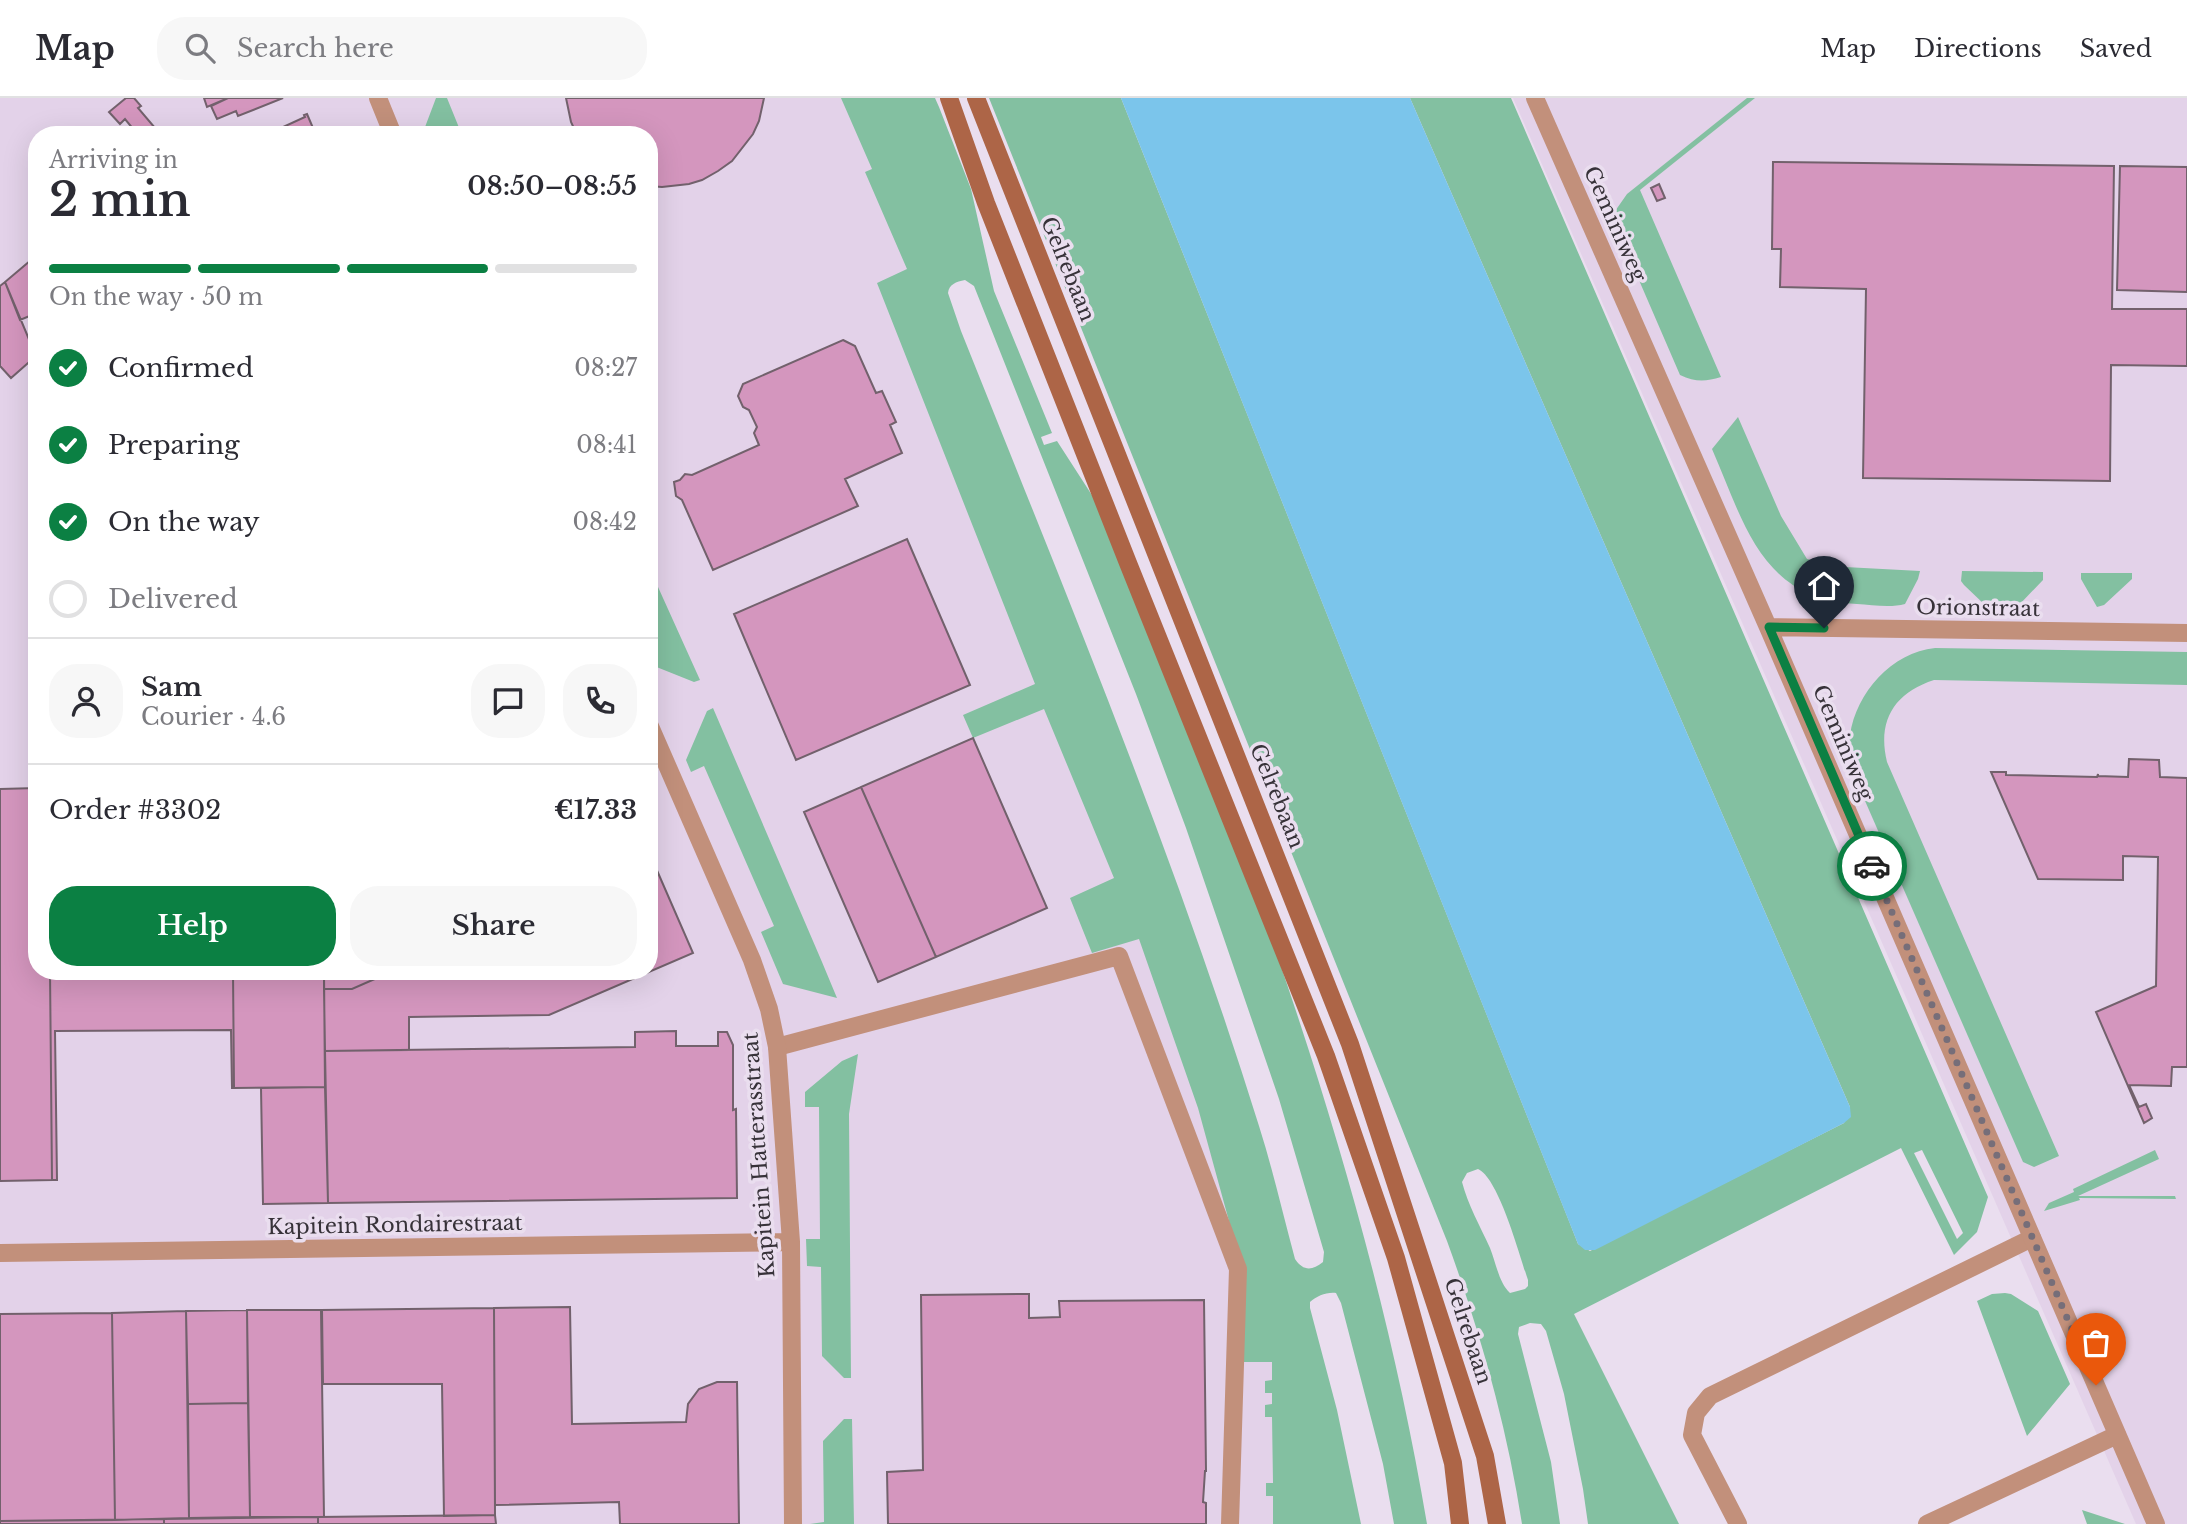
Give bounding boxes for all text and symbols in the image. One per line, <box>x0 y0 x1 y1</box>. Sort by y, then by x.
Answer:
search box <box>157 17 647 80</box>
text: Map <box>35 28 115 69</box>
icon: search <box>181 29 219 67</box>
text: Search here <box>237 32 394 64</box>
text: Map <box>1820 34 1876 63</box>
text: Directions <box>1914 34 2042 63</box>
text: Saved <box>2080 34 2152 63</box>
text: Arriving in <box>49 146 178 174</box>
street label: Geminiweg <box>1578 162 1652 286</box>
text: 08:50–08:55 <box>467 170 637 202</box>
text: 2 min <box>49 171 191 228</box>
street label: Gelrebaan <box>1035 213 1101 325</box>
text: On the way · 50 m <box>49 283 263 311</box>
icon: check <box>49 349 87 387</box>
text: Confirmed <box>108 352 253 384</box>
text: 08:27 <box>574 354 637 382</box>
icon: check <box>49 426 87 464</box>
text: Preparing <box>108 429 240 461</box>
text: 08:41 <box>576 431 637 459</box>
icon: check <box>49 503 87 541</box>
text: On the way <box>108 506 260 538</box>
text: 08:42 <box>572 508 637 536</box>
pin <box>1794 556 1854 628</box>
icon: home <box>1805 567 1843 605</box>
text: Delivered <box>108 583 238 615</box>
street label: Orionstraat <box>1916 594 2040 622</box>
button: person <box>49 664 123 738</box>
button: chat <box>471 664 545 738</box>
button: phone <box>563 664 637 738</box>
text: Sam <box>141 671 202 703</box>
street label: Geminiweg <box>1807 681 1879 805</box>
text: Courier · 4.6 <box>141 703 286 731</box>
street label: Gelrebaan <box>1244 740 1310 852</box>
text: Order #3302 <box>49 794 221 826</box>
text: €17.33 <box>554 794 637 826</box>
courier <box>1837 831 1907 901</box>
icon: car <box>1853 847 1891 885</box>
button: Help <box>49 886 336 966</box>
button: Share <box>350 886 637 966</box>
street label: Kapitein Hatterasstraat <box>737 1031 781 1279</box>
street label: Kapitein Rondairestraat <box>267 1210 523 1240</box>
street label: Gelrebaan <box>1439 1274 1497 1388</box>
pin <box>2066 1313 2126 1385</box>
icon: bag <box>2077 1324 2115 1362</box>

